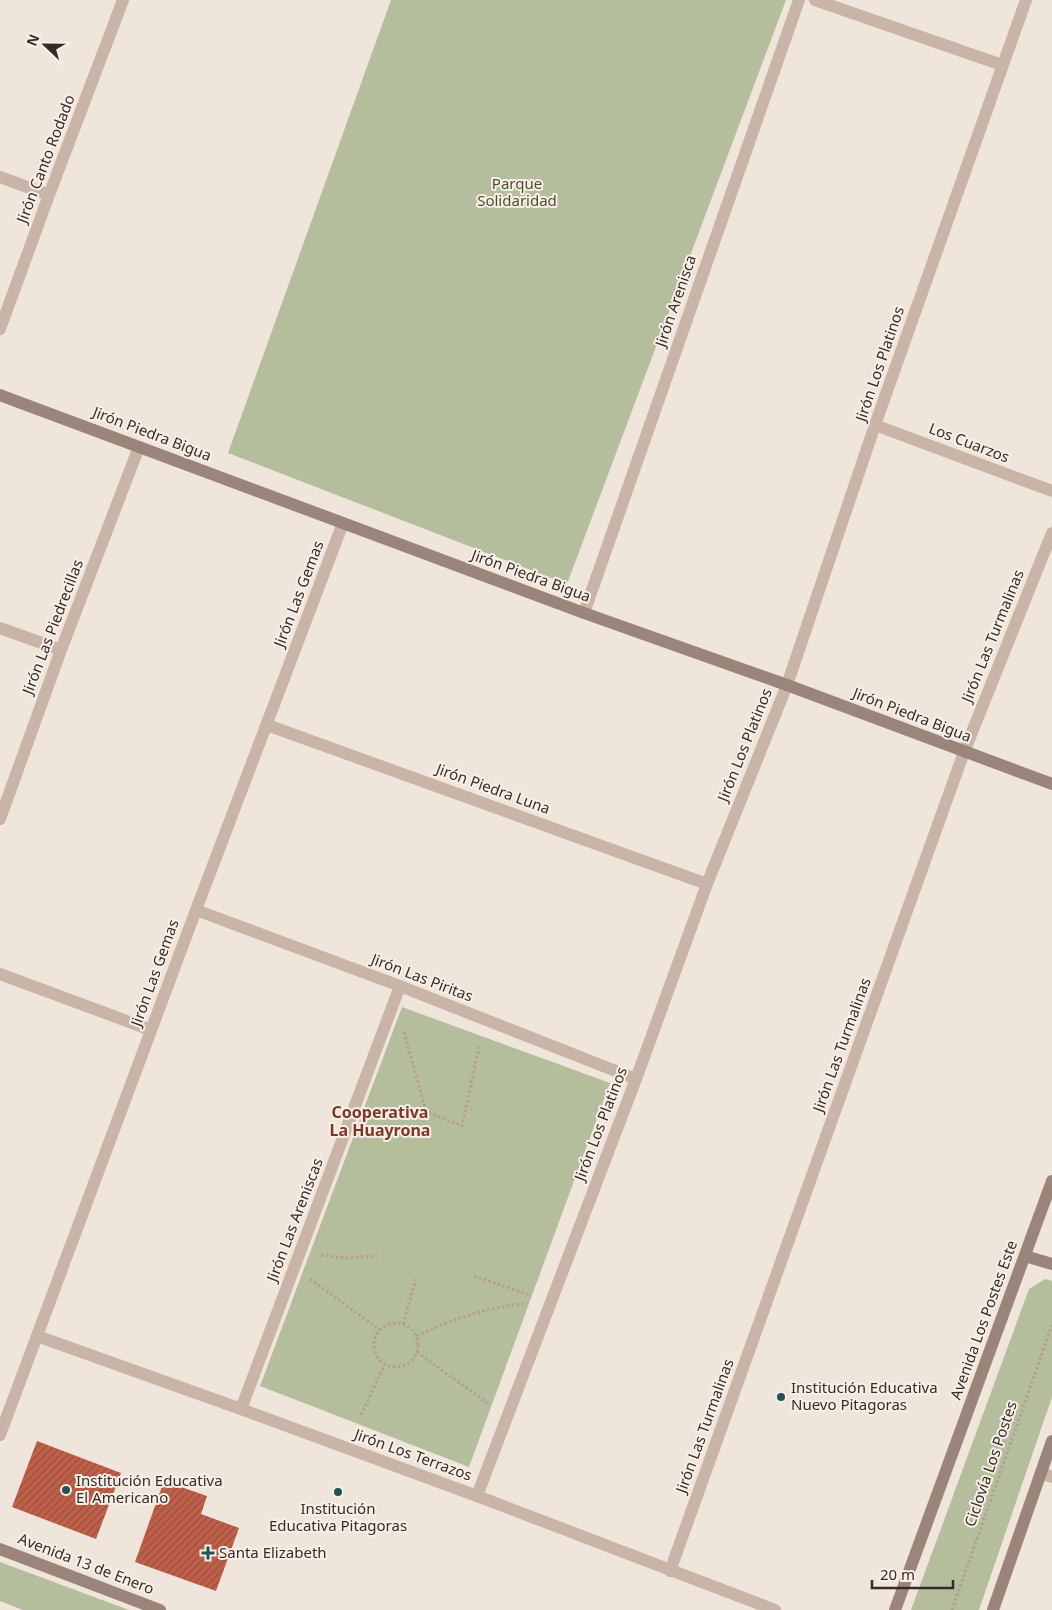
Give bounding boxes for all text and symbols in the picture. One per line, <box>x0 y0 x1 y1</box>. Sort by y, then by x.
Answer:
north arrow <box>20 20 70 70</box>
text: N <box>22 31 43 49</box>
street label: Jirón Canto Rodado <box>11 92 79 228</box>
park label: Parque Solidaridad <box>477 173 557 210</box>
street label: Jirón Arenisca <box>649 252 700 351</box>
street label: Jirón Los Platinos <box>849 304 908 426</box>
street label: Jirón Piedra Bigua <box>88 401 215 465</box>
street label: Los Cuarzos <box>926 418 1012 467</box>
street label: Jirón Las Gemas <box>268 538 328 652</box>
street label: Jirón Piedra Bigua <box>467 544 594 606</box>
street label: Jirón Las Piedrecillas <box>16 556 87 699</box>
street label: Jirón Las Turmalinas <box>956 566 1028 707</box>
street label: Jirón Piedra Bigua <box>848 682 975 746</box>
street label: Jirón Los Platinos <box>712 685 776 806</box>
street label: Jirón Piedra Luna <box>432 757 553 818</box>
street label: Jirón Las Gemas <box>125 916 183 1031</box>
street label: Jirón Las Piritas <box>367 948 476 1006</box>
street label: Jirón Las Turmalinas <box>807 975 875 1116</box>
street label: Jirón Los Platinos <box>568 1064 631 1185</box>
district label: Cooperativa La Huayrona <box>330 1101 430 1141</box>
street label: Jirón Las Areniscas <box>261 1155 327 1286</box>
street label: Avenida Los Postes Este <box>945 1237 1021 1402</box>
street label: Jirón Las Turmalinas <box>670 1356 738 1497</box>
place label: Institución Educativa Nuevo Pitagoras <box>791 1377 938 1414</box>
marker: Institución Educativa Nuevo Pitagoras <box>775 1391 787 1403</box>
street label: Ciclovía Los Postes <box>959 1398 1021 1529</box>
street label: Jirón Los Terrazos <box>350 1423 475 1485</box>
place label: Institución Educativa El Americano <box>76 1470 223 1507</box>
marker: Institución Educativa El Americano <box>60 1484 72 1496</box>
marker: Institución Educativa Pitagoras <box>332 1486 344 1498</box>
place label: Institución Educativa Pitagoras <box>269 1498 407 1535</box>
street label: Avenida 13 de Enero <box>16 1528 157 1598</box>
place label: Santa Elizabeth <box>219 1542 327 1562</box>
marker: Santa Elizabeth <box>201 1546 215 1560</box>
scale bar <box>872 1558 953 1590</box>
text: 20 m <box>880 1564 915 1584</box>

